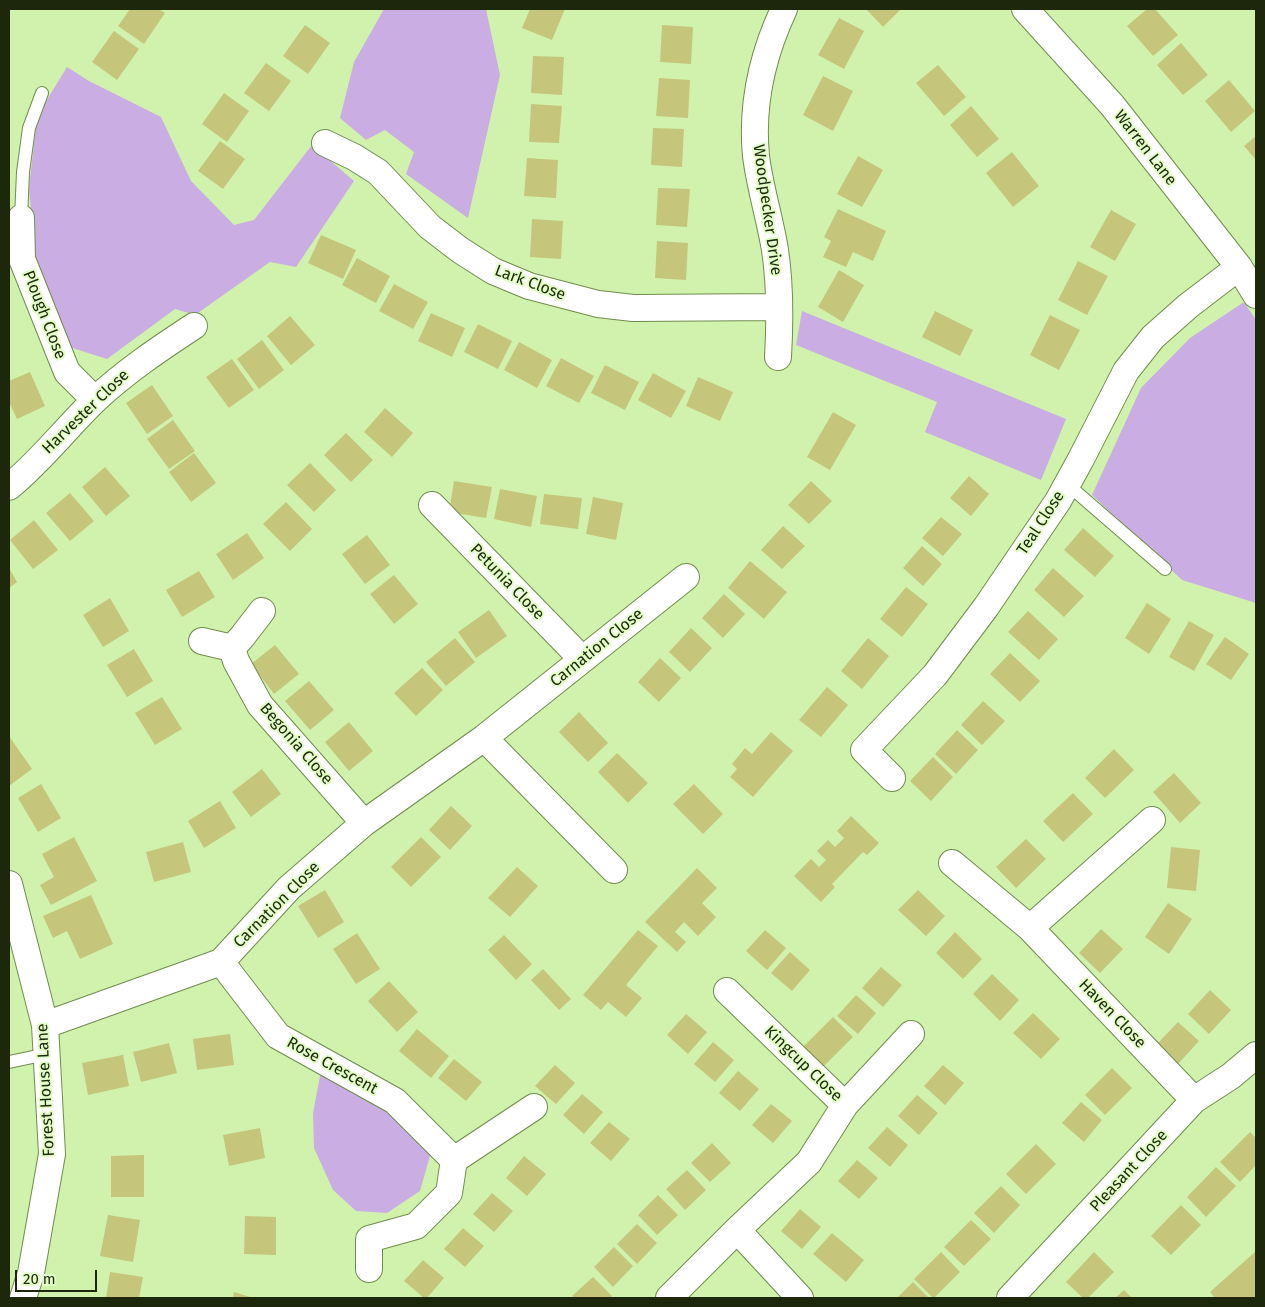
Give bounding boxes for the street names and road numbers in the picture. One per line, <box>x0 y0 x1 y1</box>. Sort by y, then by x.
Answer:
street label: Warren Lane <box>1110 107 1180 189</box>
street label: Woodpecker Drive <box>748 143 786 277</box>
street label: Lark Close <box>492 261 568 305</box>
street label: Plough Close <box>18 268 70 362</box>
street label: Harvester Close <box>39 366 133 458</box>
street label: Teal Close <box>1013 487 1069 559</box>
street label: Petunia Close <box>466 540 548 624</box>
street label: Carnation Close <box>547 605 647 691</box>
street label: Begonia Close <box>255 699 337 789</box>
street label: Carnation Close <box>230 858 324 952</box>
street label: Haven Close <box>1074 976 1150 1052</box>
street label: Kingcup Close <box>760 1022 846 1106</box>
street label: Forest House Lane <box>33 1023 59 1157</box>
street label: Rose Crescent <box>283 1033 381 1099</box>
street label: Pleasant Close <box>1086 1126 1172 1216</box>

